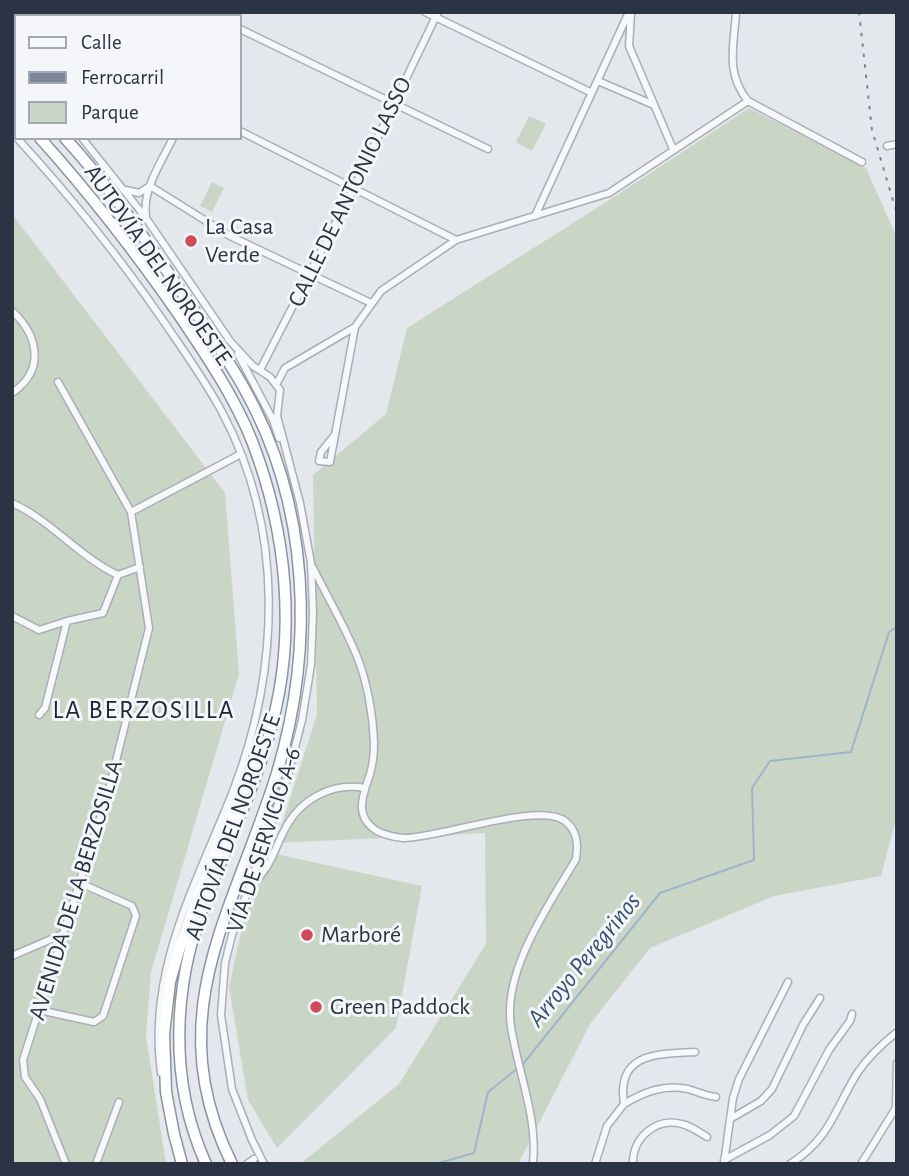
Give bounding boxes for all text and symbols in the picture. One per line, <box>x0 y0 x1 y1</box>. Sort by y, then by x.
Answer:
legend <box>14 14 242 140</box>
text: Calle <box>81 32 122 53</box>
text: Ferrocarril <box>81 67 164 88</box>
street label: CALLE DE ANTONIO LASSO <box>282 72 418 312</box>
text: Parque <box>81 102 139 123</box>
street label: AUTOVÍA DEL NOROESTE <box>78 159 238 371</box>
place label: La Casa Verde <box>205 213 274 269</box>
marker: La Casa Verde <box>183 233 199 249</box>
district label: LA BERZOSILLA <box>54 694 234 726</box>
street label: AUTOVÍA DEL NOROESTE <box>179 710 287 944</box>
street label: VÍA DE SERVICIO A-6 <box>220 744 308 936</box>
street label: AVENIDA DE LA BERZOSILLA <box>23 756 129 1024</box>
water label: Arroyo Peregrinos <box>521 887 647 1033</box>
place label: Marboré <box>321 921 401 949</box>
marker: Marboré <box>299 927 315 943</box>
place label: Green Paddock <box>330 993 470 1021</box>
marker: Green Paddock <box>308 999 324 1015</box>

